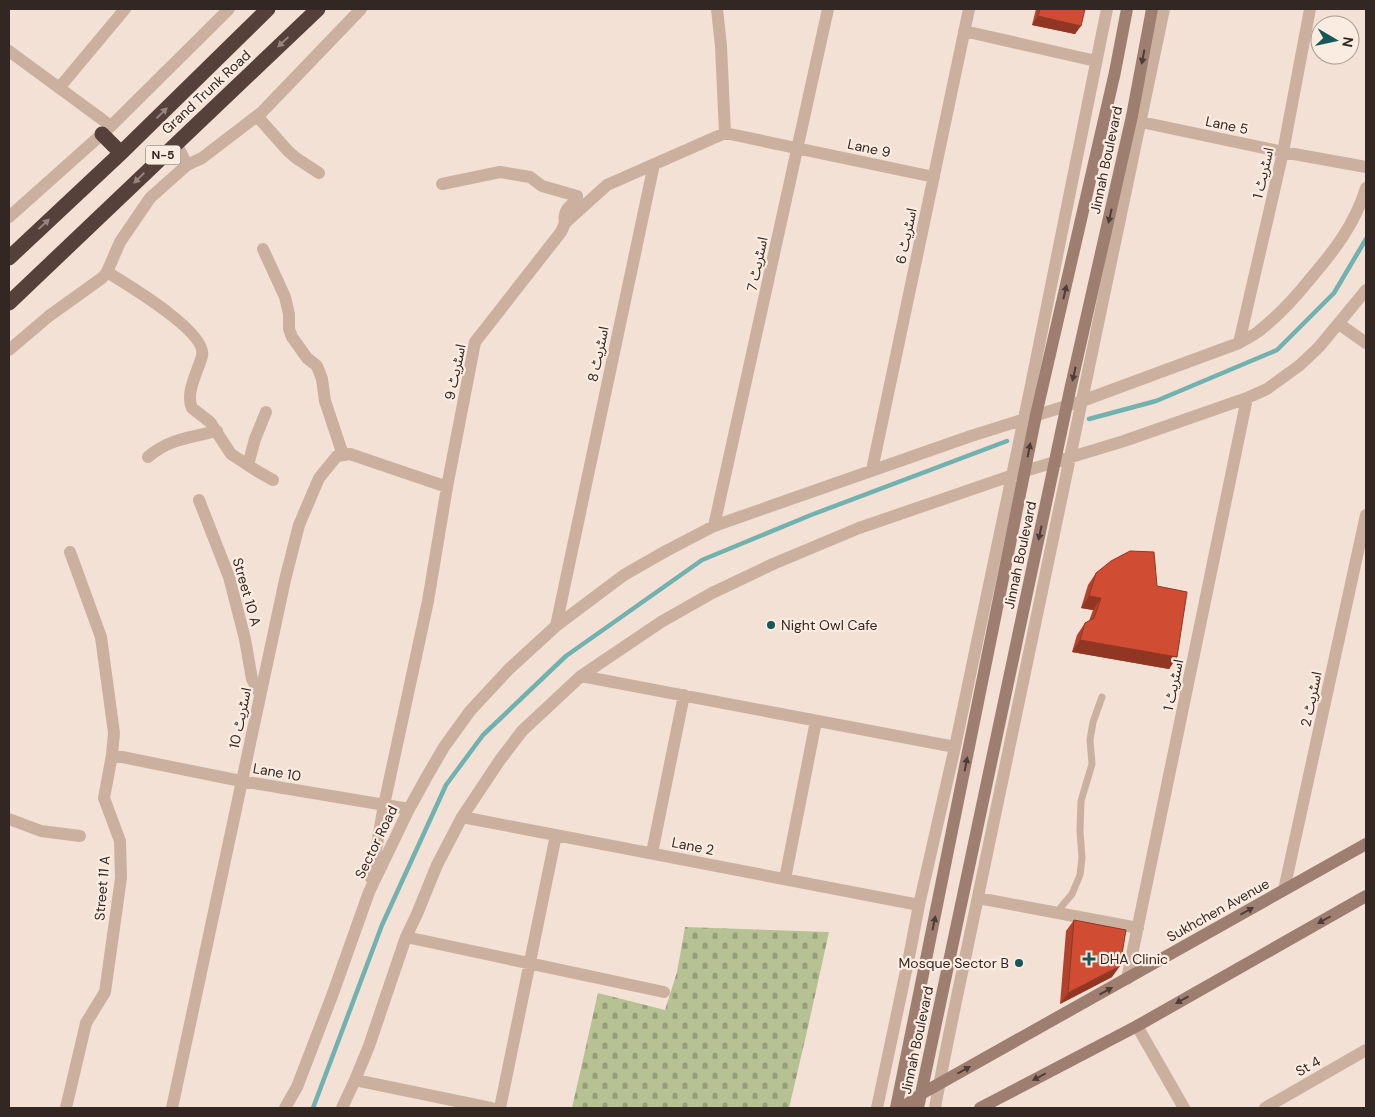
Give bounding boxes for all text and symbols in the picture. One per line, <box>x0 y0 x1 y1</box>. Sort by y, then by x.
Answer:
north arrow <box>1310 15 1360 65</box>
one-way arrow <box>277 36 289 48</box>
text: N <box>1338 36 1358 48</box>
street label: Grand Trunk Road <box>158 46 254 138</box>
one-way arrow <box>1138 49 1146 65</box>
street label: Jinnah Boulevard <box>1086 104 1126 216</box>
one-way arrow <box>156 107 168 119</box>
street label: Lane 5 <box>1204 112 1250 138</box>
street label: Lane 9 <box>846 135 892 161</box>
road number: N-5 <box>146 146 180 164</box>
street label: اسٹریٹ 1 <box>1248 146 1278 200</box>
one-way arrow <box>134 172 146 184</box>
street label: اسٹریٹ 6 <box>891 206 921 266</box>
one-way arrow <box>1105 208 1113 224</box>
one-way arrow <box>38 218 50 230</box>
street label: اسٹریٹ 7 <box>742 235 772 293</box>
one-way arrow <box>1061 284 1069 299</box>
street label: اسٹریٹ 8 <box>583 325 613 383</box>
street label: اسٹریٹ 9 <box>440 342 470 402</box>
one-way arrow <box>1070 367 1078 382</box>
one-way arrow <box>1026 442 1034 458</box>
street label: Jinnah Boulevard <box>1000 499 1040 611</box>
one-way arrow <box>1036 526 1044 541</box>
street label: Street 10 A <box>229 556 265 628</box>
place label: Night Owl Cafe <box>781 616 878 634</box>
marker: Night Owl Cafe <box>765 619 777 631</box>
street label: اسٹریٹ 1 <box>1159 658 1187 712</box>
street label: اسٹریٹ 2 <box>1296 670 1326 728</box>
street label: اسٹریٹ 10 <box>225 686 255 750</box>
one-way arrow <box>962 756 970 772</box>
street label: Lane 10 <box>251 759 303 785</box>
street label: Sector Road <box>351 803 401 881</box>
street label: Lane 2 <box>670 833 716 859</box>
street label: Street 11 A <box>90 855 114 921</box>
street label: Sukhchen Avenue <box>1164 874 1273 946</box>
one-way arrow <box>1240 907 1254 915</box>
one-way arrow <box>930 915 938 931</box>
one-way arrow <box>1317 916 1330 925</box>
place label: DHA Clinic <box>1100 950 1168 968</box>
marker: DHA Clinic <box>1082 952 1096 966</box>
place label: Mosque Sector B <box>899 954 1009 972</box>
marker: Mosque Sector B <box>1013 957 1025 969</box>
street label: Jinnah Boulevard <box>897 984 937 1096</box>
one-way arrow <box>1098 987 1113 995</box>
one-way arrow <box>1175 996 1190 1004</box>
street label: St 4 <box>1292 1052 1324 1080</box>
one-way arrow <box>956 1066 971 1074</box>
one-way arrow <box>1032 1073 1046 1081</box>

